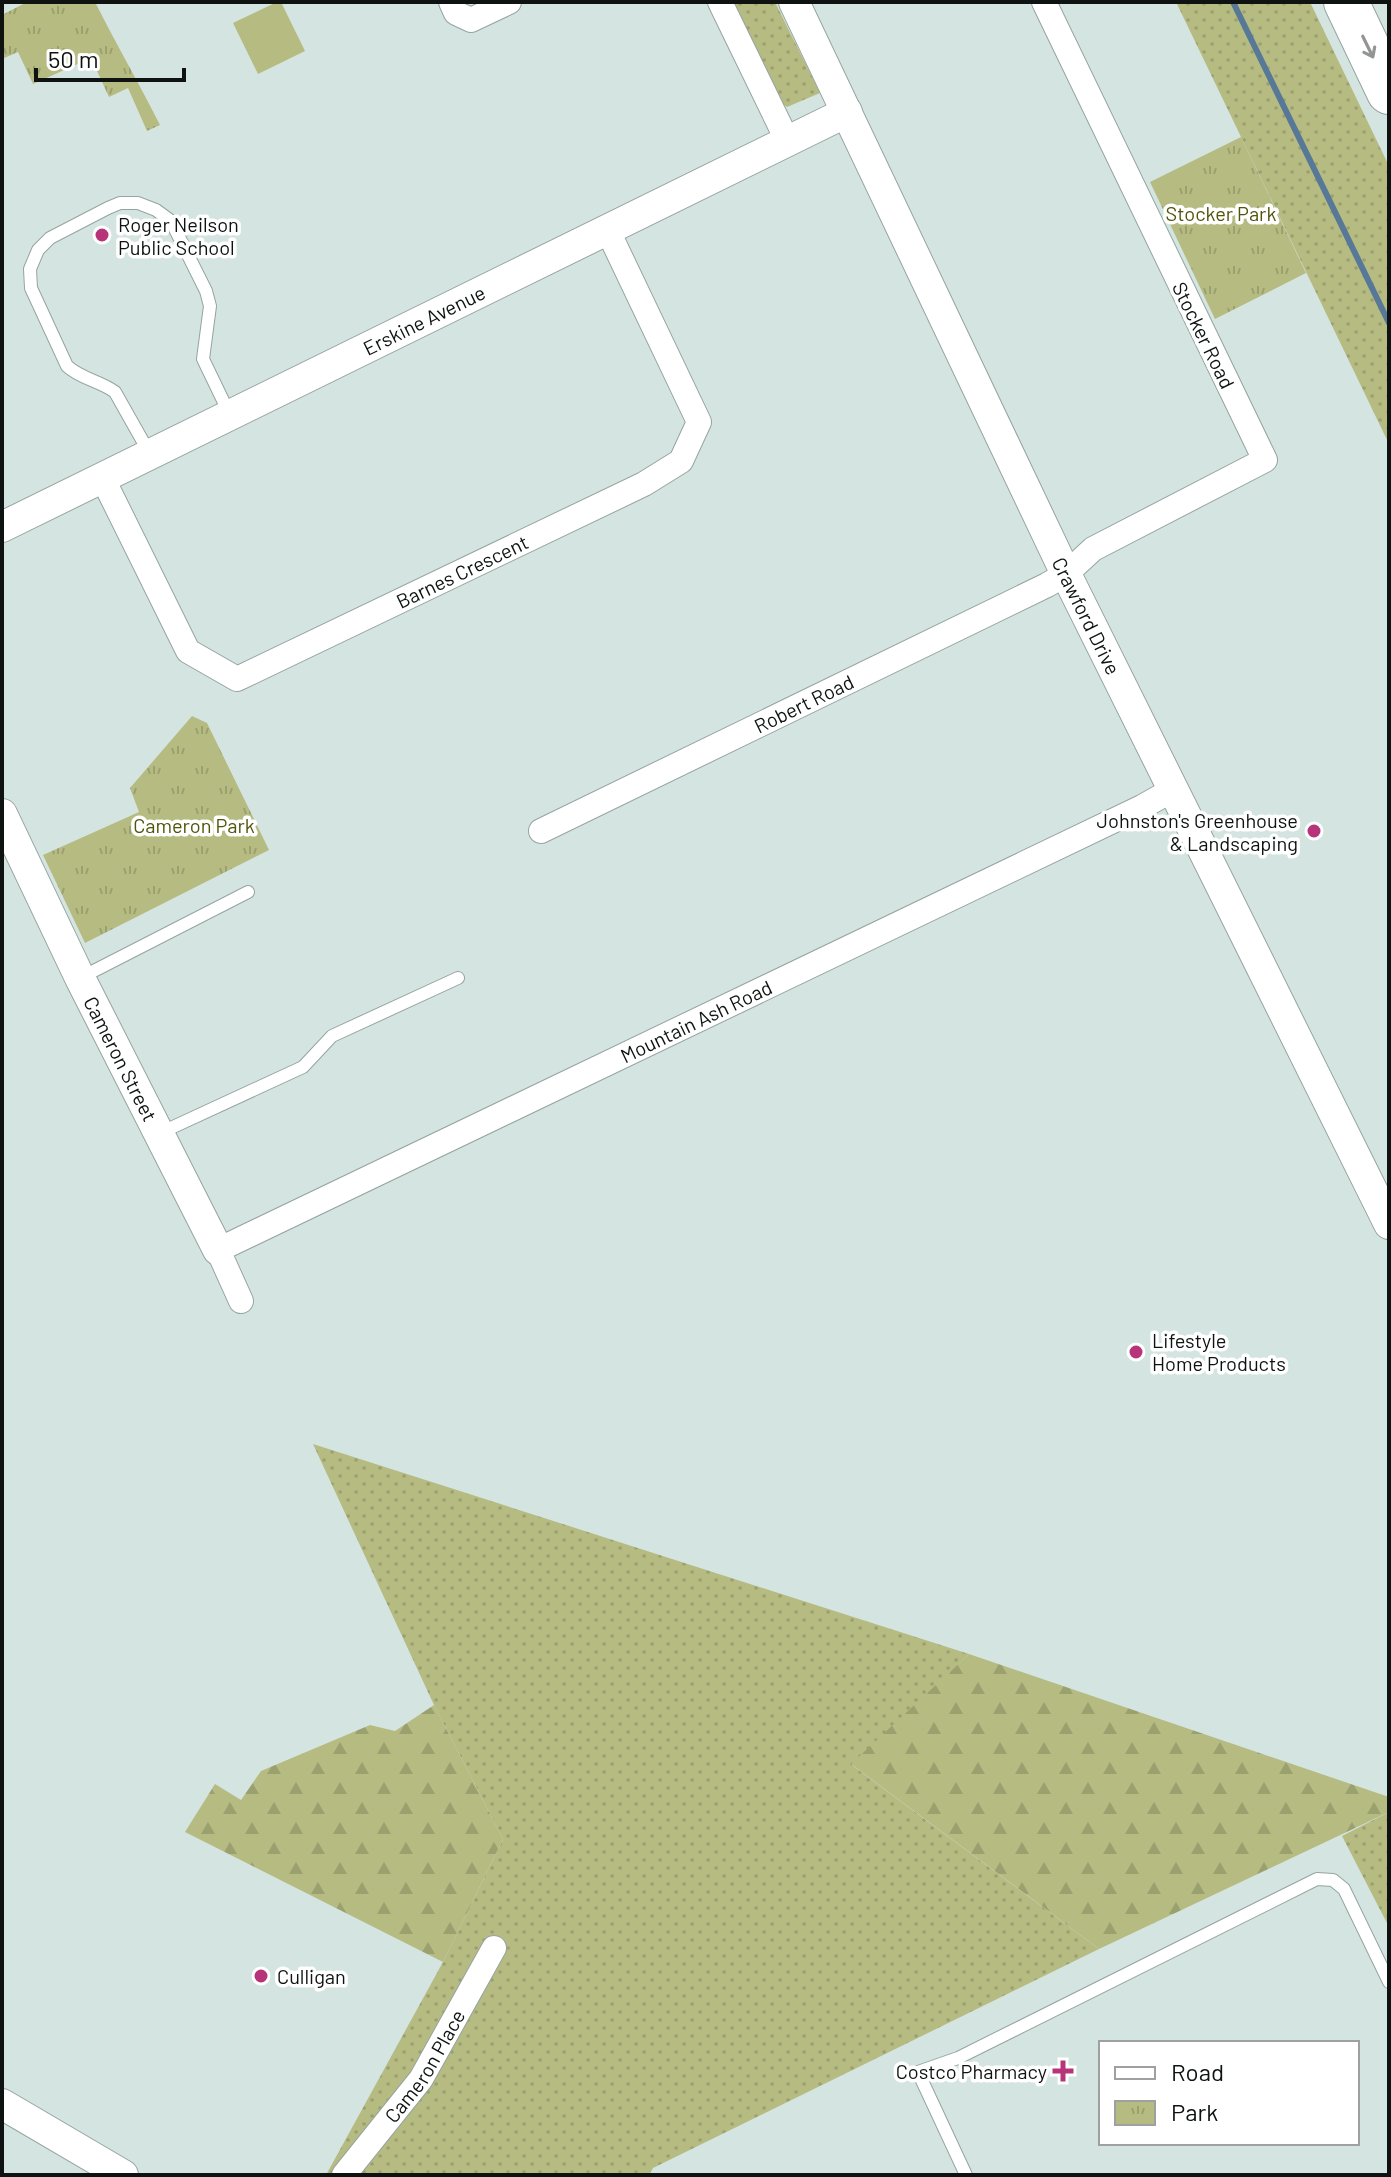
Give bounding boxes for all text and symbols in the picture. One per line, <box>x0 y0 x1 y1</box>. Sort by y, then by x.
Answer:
scale bar <box>36 32 184 82</box>
one-way arrow <box>1361 34 1376 58</box>
text: 50 m <box>48 44 99 73</box>
park label: Stocker Park <box>1166 201 1276 225</box>
place label: Roger Neilson Public School <box>118 212 239 259</box>
marker: Roger Neilson Public School <box>93 226 111 244</box>
street label: Stocker Road <box>1168 278 1240 392</box>
street label: Erskine Avenue <box>359 280 489 360</box>
street label: Barnes Crescent <box>392 529 532 613</box>
street label: Crawford Drive <box>1048 553 1126 678</box>
street label: Robert Road <box>750 669 857 738</box>
place label: Johnston's Greenhouse & Landscaping <box>1097 808 1298 855</box>
park label: Cameron Park <box>133 813 255 837</box>
marker: Johnston's Greenhouse & Landscaping <box>1305 822 1323 840</box>
street label: Mountain Ash Road <box>616 974 776 1067</box>
street label: Cameron Street <box>79 992 163 1125</box>
place label: Lifestyle Home Products <box>1152 1328 1286 1375</box>
marker: Lifestyle Home Products <box>1127 1343 1145 1361</box>
place label: Culligan <box>277 1964 346 1988</box>
marker: Culligan <box>252 1967 270 1985</box>
street label: Cameron Place <box>379 2005 469 2127</box>
legend <box>1099 2041 1359 2145</box>
text: Road <box>1171 2057 1224 2086</box>
place label: Costco Pharmacy <box>896 2059 1047 2083</box>
marker: Costco Pharmacy <box>1054 2062 1072 2080</box>
text: Park <box>1171 2097 1218 2126</box>

